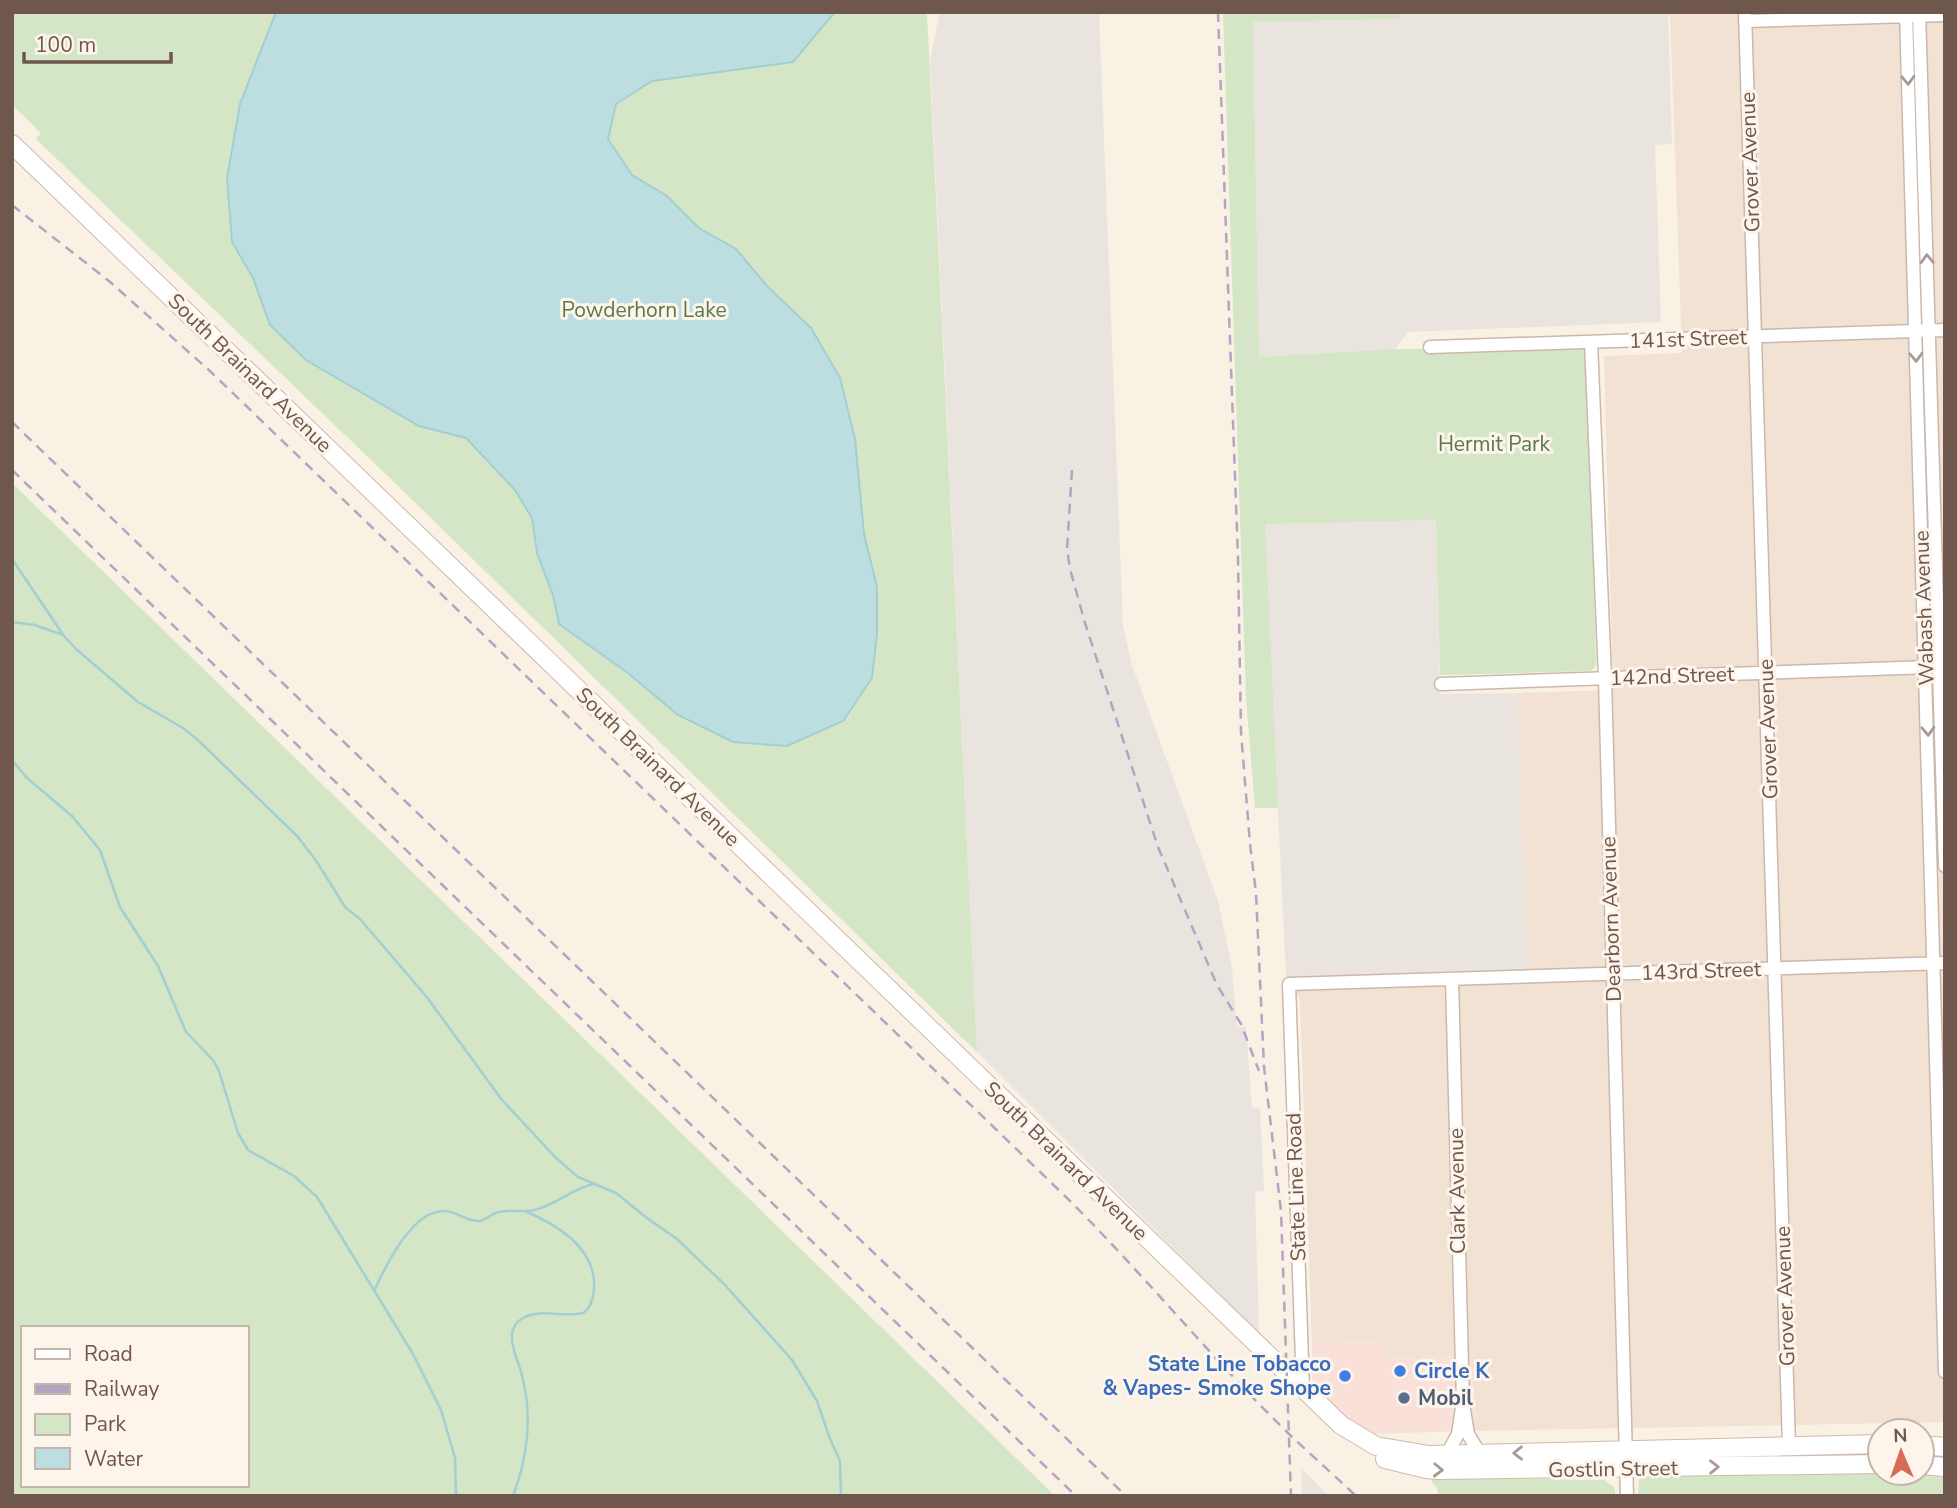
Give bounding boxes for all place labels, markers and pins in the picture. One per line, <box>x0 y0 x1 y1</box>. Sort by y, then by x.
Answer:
place label: State Line Tobacco & Vapes- Smoke Shope <box>1102 1350 1331 1402</box>
place label: Circle K <box>1414 1357 1490 1385</box>
marker: Circle K <box>1392 1363 1408 1379</box>
marker: State Line Tobacco & Vapes- Smoke Shope <box>1337 1368 1353 1384</box>
place label: Mobil <box>1418 1384 1473 1412</box>
marker: Mobil <box>1396 1390 1412 1406</box>

